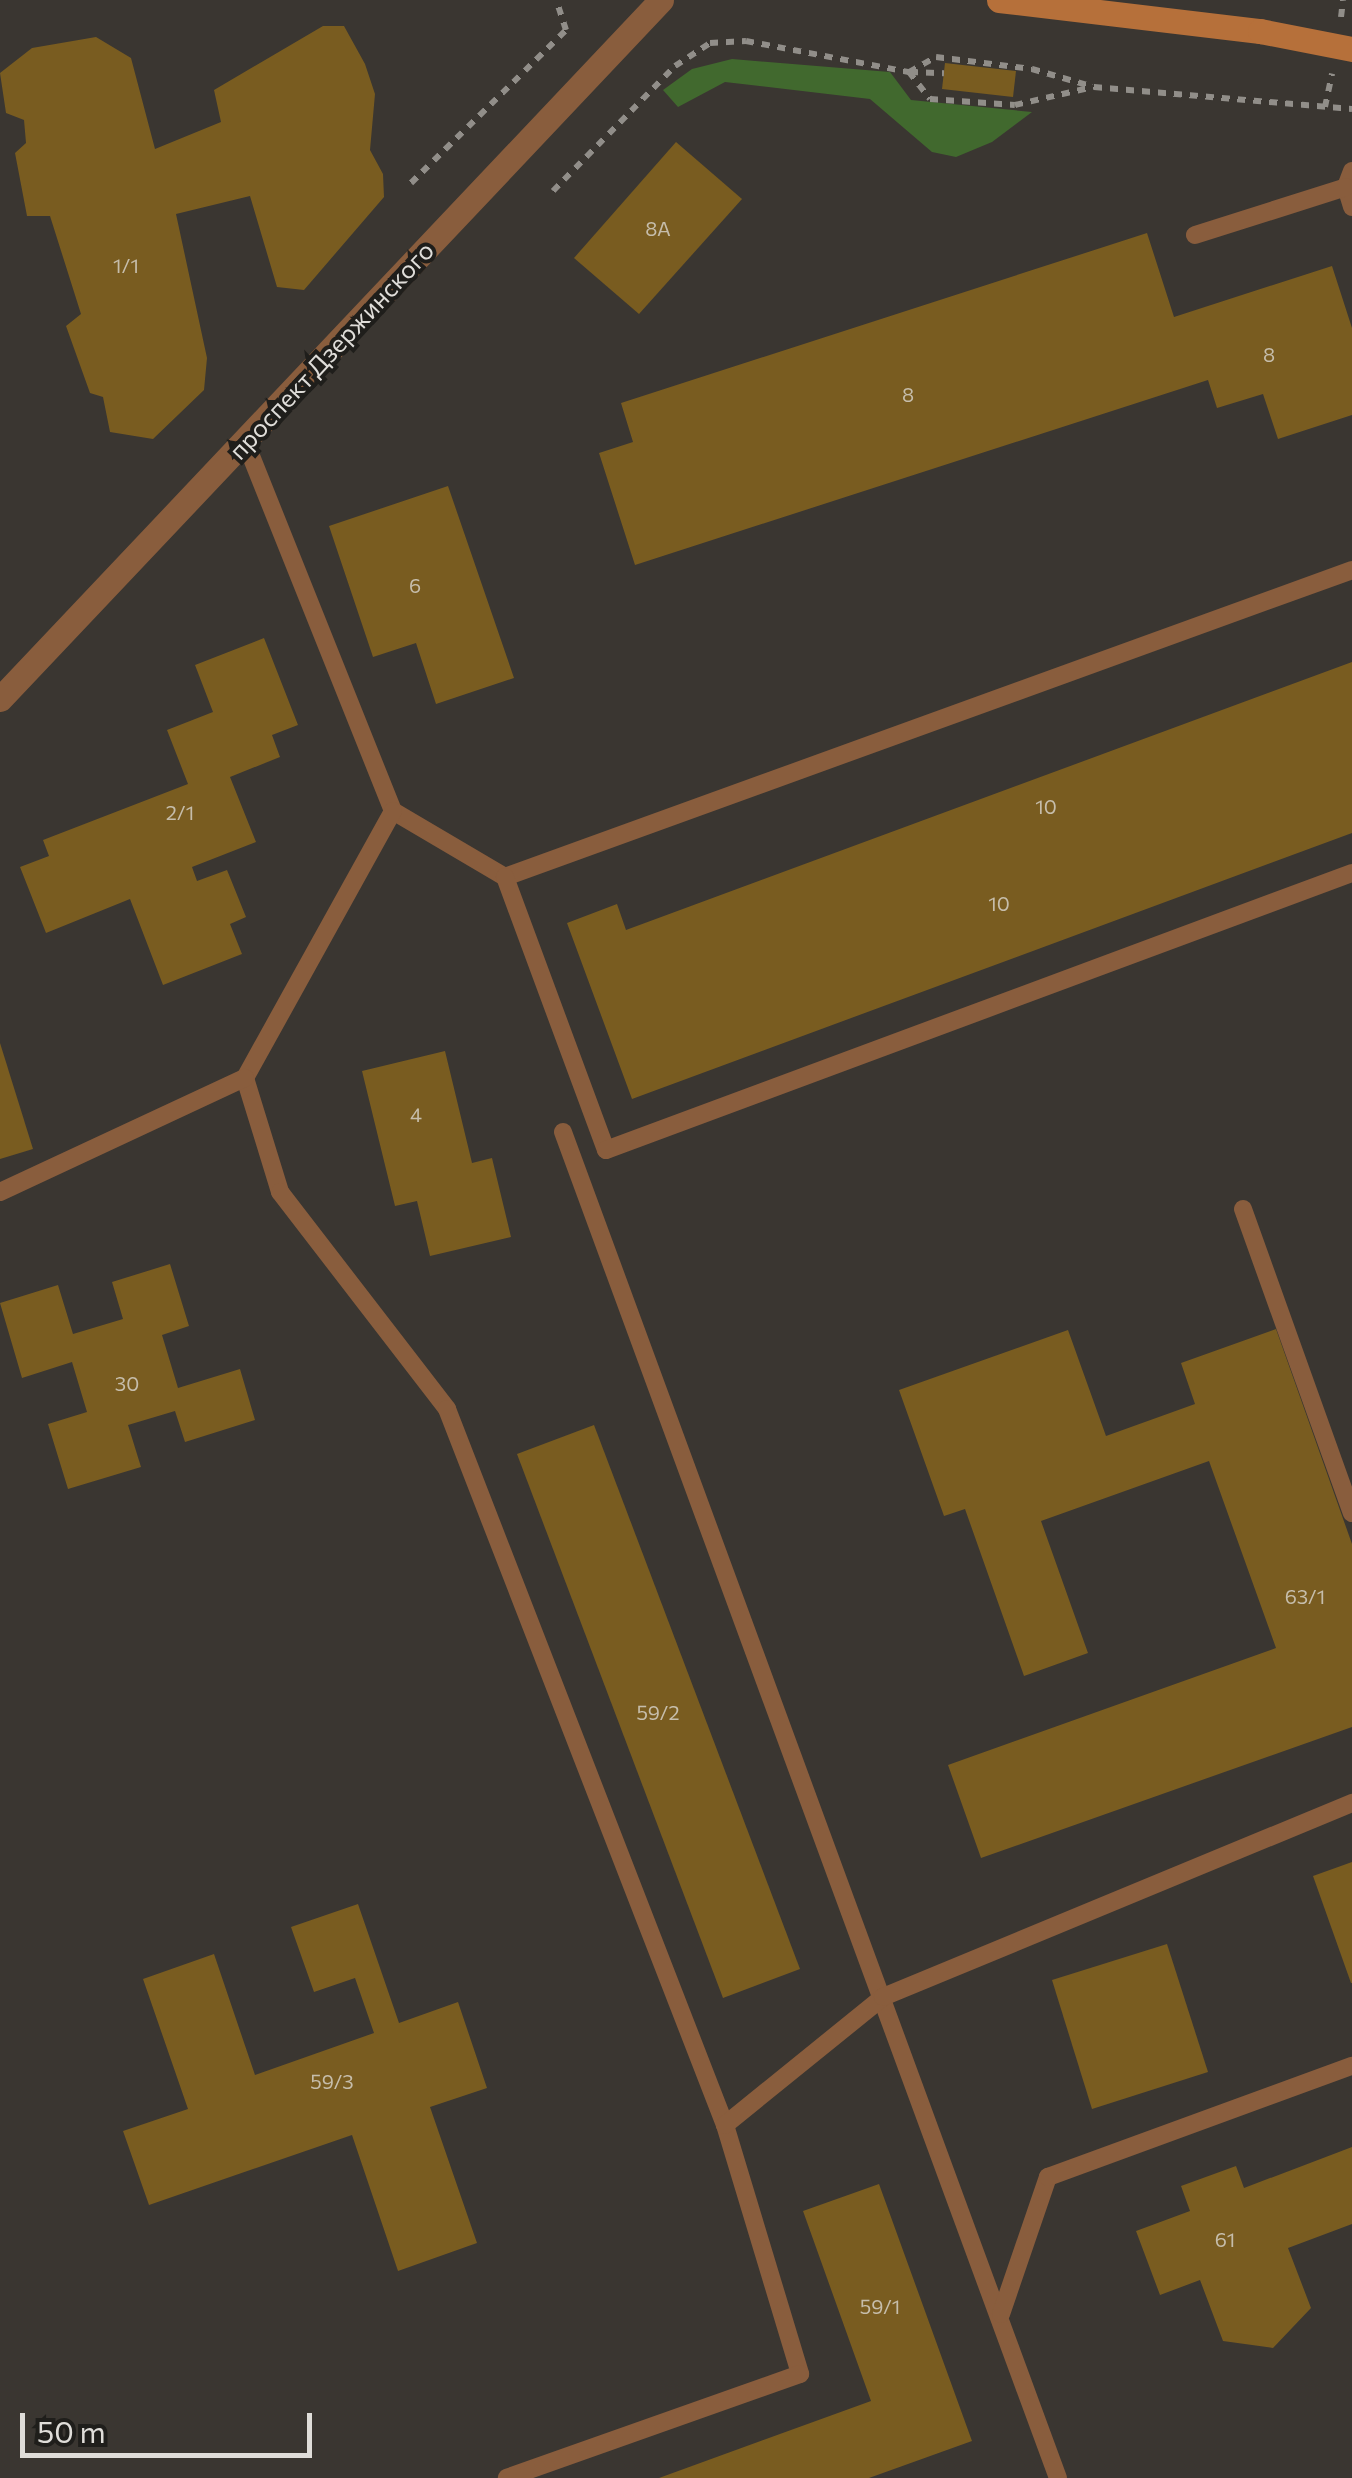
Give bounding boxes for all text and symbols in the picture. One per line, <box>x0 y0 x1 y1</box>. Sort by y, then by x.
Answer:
house number: 8А <box>645 216 671 240</box>
street label: проспект Дзержинского <box>222 235 440 465</box>
house number: 1/1 <box>113 253 139 277</box>
house number: 8 <box>1263 342 1275 366</box>
house number: 8 <box>902 382 914 406</box>
house number: 6 <box>409 573 421 597</box>
house number: 10 <box>1035 794 1057 818</box>
house number: 2/1 <box>166 800 194 824</box>
house number: 10 <box>988 891 1010 915</box>
house number: 4 <box>410 1102 422 1126</box>
house number: 30 <box>115 1371 139 1395</box>
house number: 63/1 <box>1285 1584 1325 1608</box>
house number: 59/2 <box>636 1700 680 1724</box>
house number: 59/3 <box>310 2069 354 2093</box>
house number: 61 <box>1215 2227 1235 2251</box>
house number: 59/1 <box>860 2294 900 2318</box>
scale bar <box>25 2393 318 2455</box>
text: 50 m <box>37 2412 106 2449</box>

